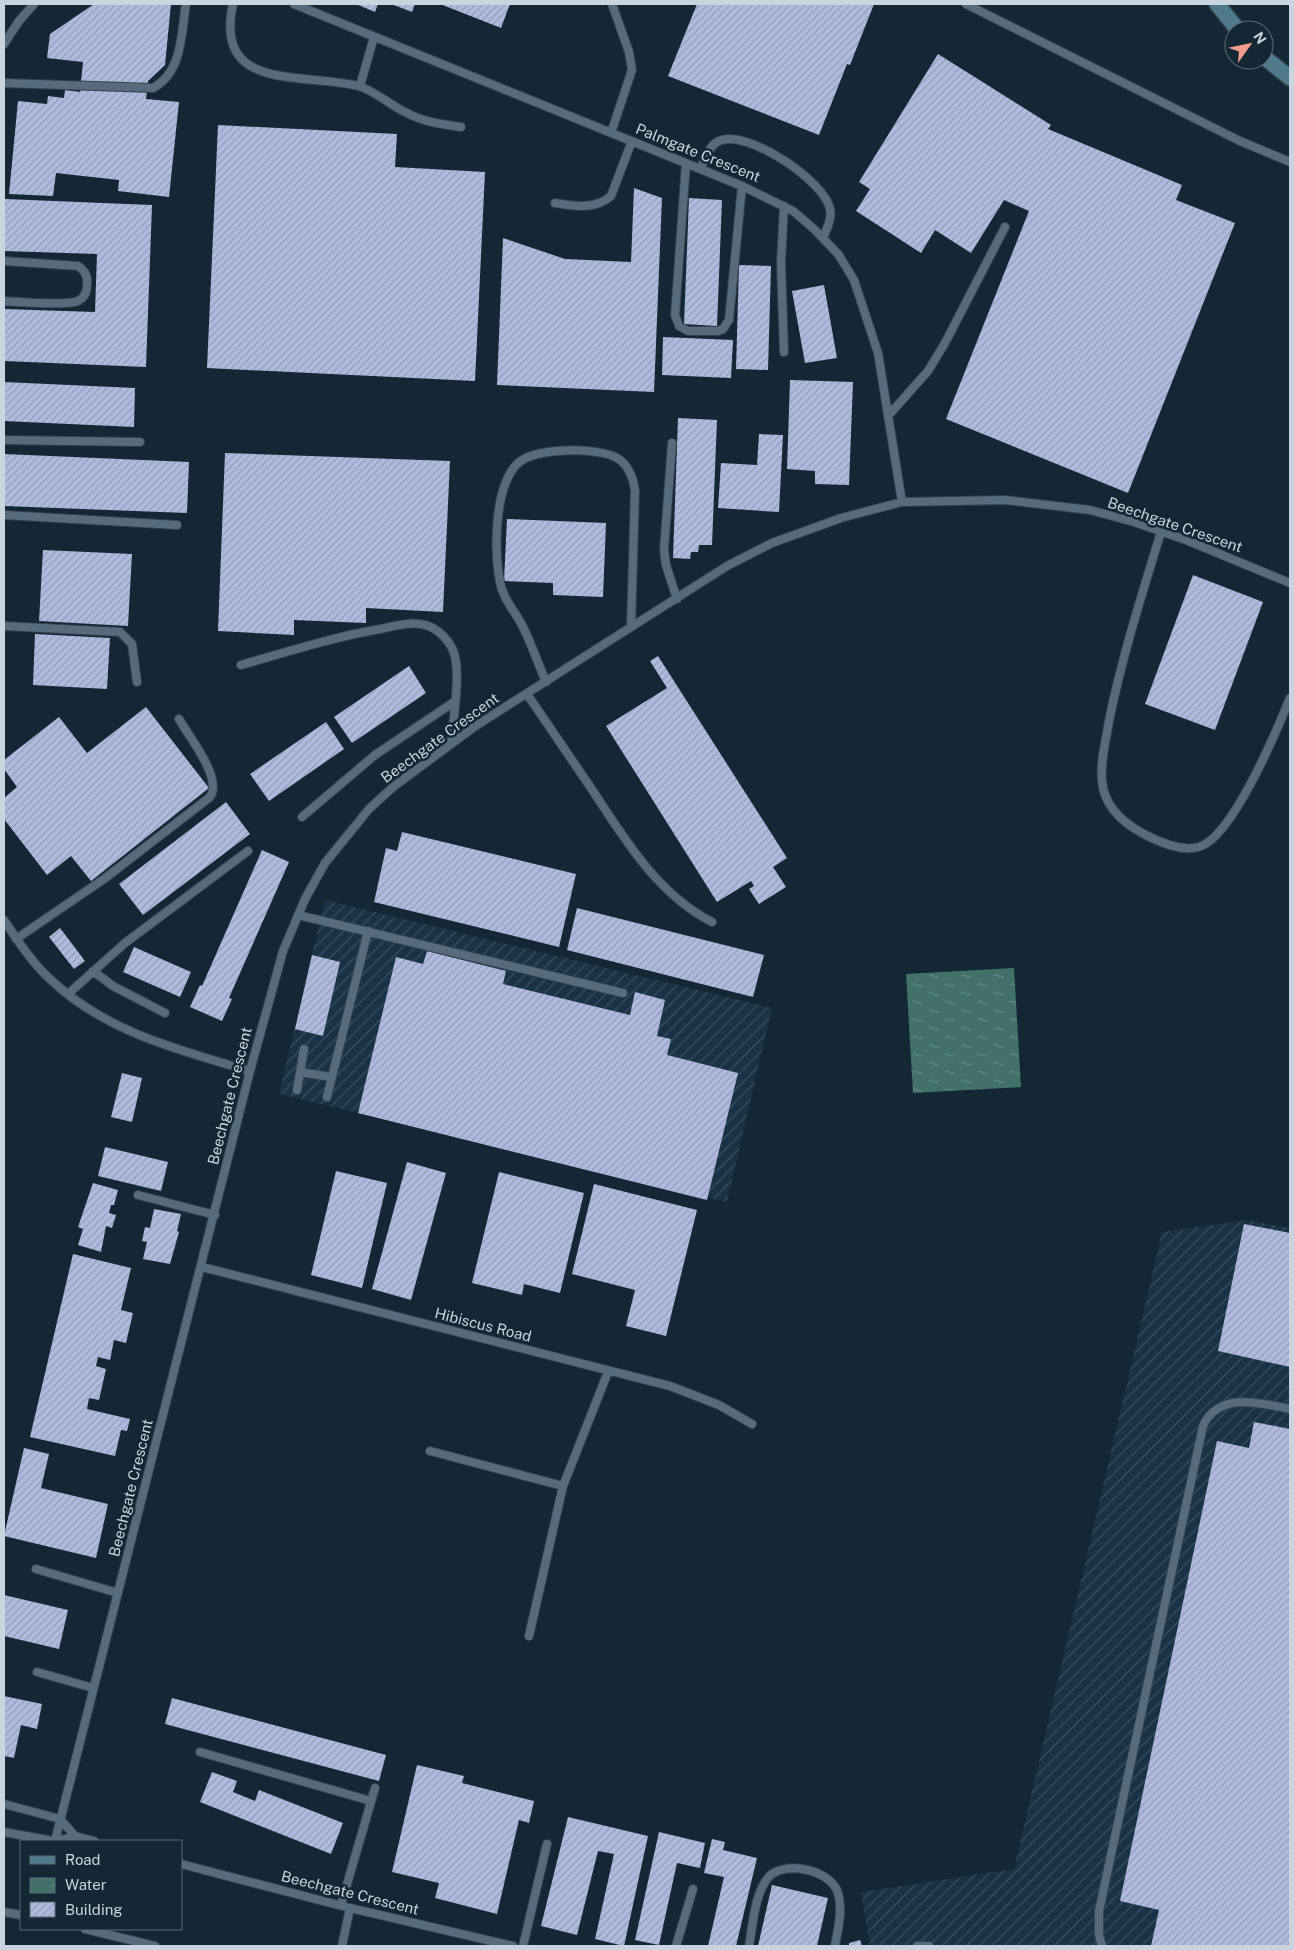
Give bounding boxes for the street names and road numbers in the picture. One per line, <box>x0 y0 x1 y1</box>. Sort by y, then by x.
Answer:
street label: Palmgate Crescent <box>633 120 763 185</box>
street label: Beechgate Crescent <box>1106 493 1245 556</box>
street label: Beechgate Crescent <box>377 689 502 786</box>
street label: Beechgate Crescent <box>204 1025 255 1167</box>
street label: Hibiscus Road <box>433 1304 533 1345</box>
street label: Beechgate Crescent <box>105 1417 156 1559</box>
street label: Beechgate Crescent <box>279 1867 421 1918</box>

